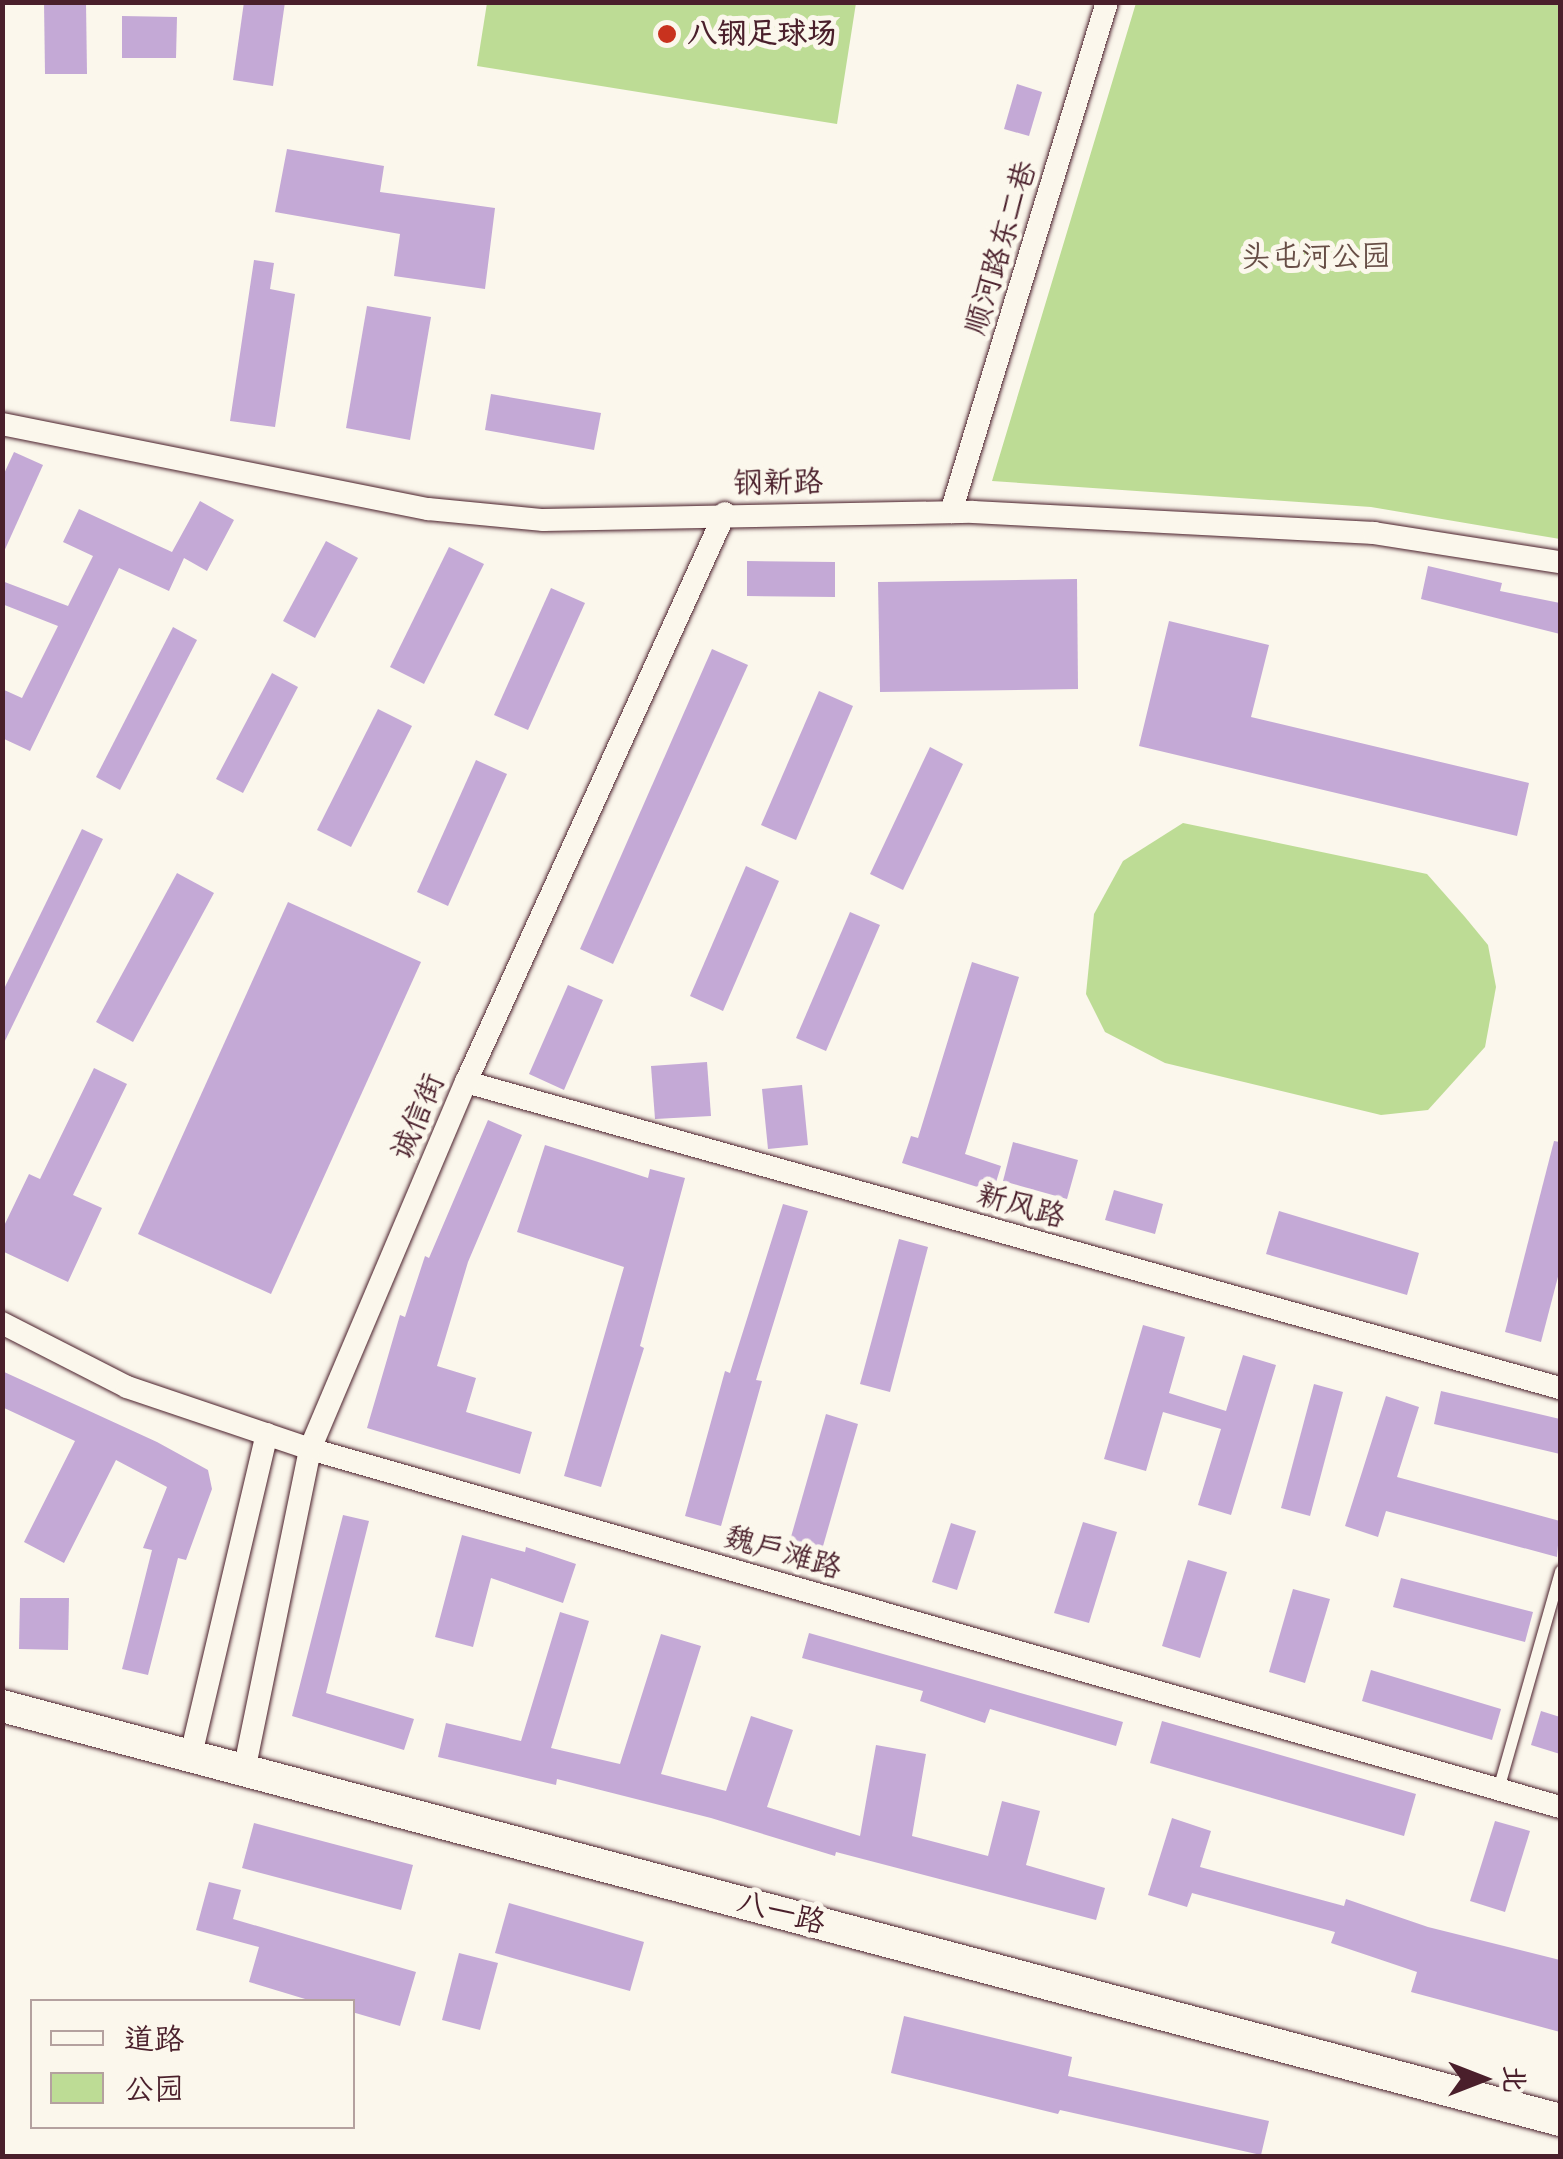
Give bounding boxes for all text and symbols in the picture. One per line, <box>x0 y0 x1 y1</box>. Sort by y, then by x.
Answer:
place label: 八钢足球场 <box>687 16 837 52</box>
marker: 八钢足球场 <box>656 23 678 45</box>
street label: 顺河路东二巷 <box>957 157 1045 339</box>
park label: 头屯河公园 <box>1241 239 1391 275</box>
street label: 钢新路 <box>733 464 823 502</box>
street label: 诚信街 <box>384 1069 452 1165</box>
street label: 新风路 <box>973 1176 1069 1236</box>
street label: 魏户滩路 <box>720 1519 846 1587</box>
street label: 八一路 <box>733 1884 829 1942</box>
legend <box>30 1999 355 2129</box>
text: 道路 <box>124 2021 184 2058</box>
north arrow <box>1433 2029 1533 2129</box>
text: 北 <box>1496 2065 1531 2093</box>
text: 公园 <box>124 2071 184 2108</box>

